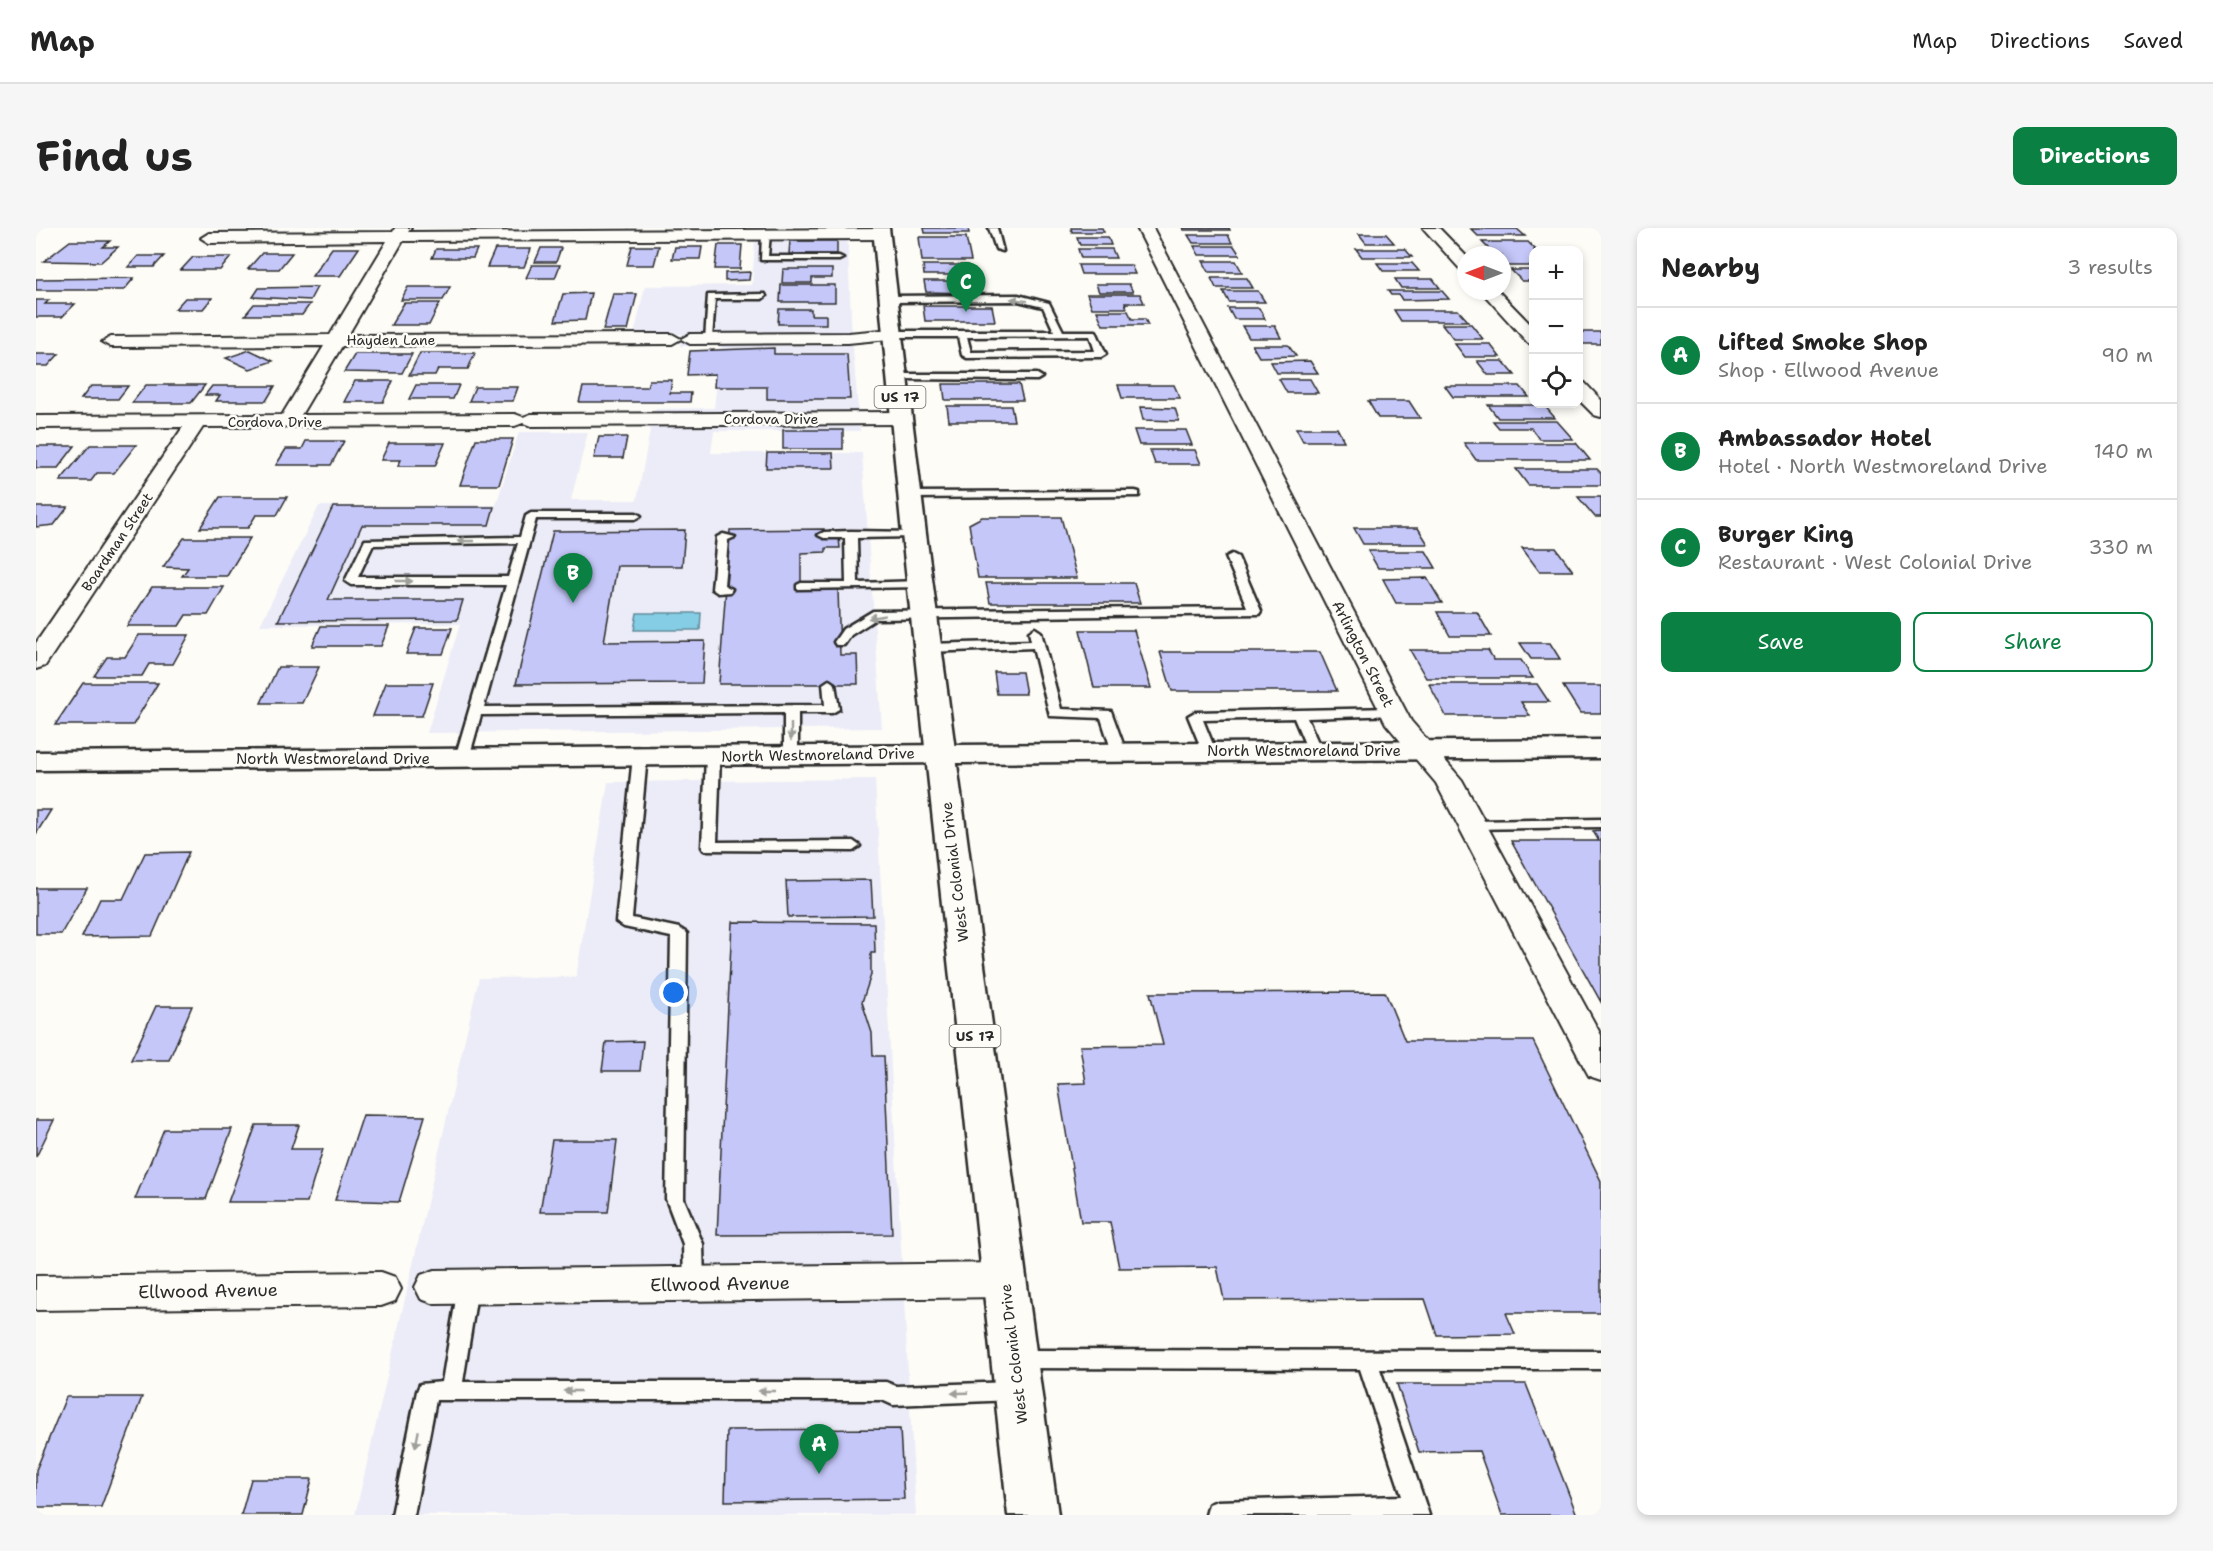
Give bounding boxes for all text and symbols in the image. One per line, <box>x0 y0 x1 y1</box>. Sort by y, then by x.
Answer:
text: Map <box>30 22 95 60</box>
text: Map <box>1912 27 1957 55</box>
text: Directions <box>1990 27 2090 55</box>
text: Saved <box>2123 27 2183 55</box>
button: Directions <box>2013 127 2177 185</box>
text: Find us <box>36 128 193 184</box>
north arrow <box>1457 246 1511 300</box>
map controls <box>1529 246 1583 408</box>
button: + <box>1529 246 1583 300</box>
text: Nearby <box>1661 250 1760 285</box>
text: 3 results <box>2067 254 2153 280</box>
pin: C <box>946 262 986 312</box>
one-way arrow <box>1009 295 1028 304</box>
button: − <box>1529 300 1583 354</box>
text: Lifted Smoke Shop <box>1718 328 1928 357</box>
street label: Hayden Lane <box>346 331 436 349</box>
text: A <box>1673 342 1688 368</box>
text: 90 m <box>2101 342 2153 368</box>
button: locate <box>1529 354 1583 408</box>
text: Shop · Ellwood Avenue <box>1718 357 1939 383</box>
road number: US 17 <box>874 386 926 408</box>
street label: Cordova Drive <box>724 410 818 428</box>
street label: Cordova Drive <box>228 413 322 431</box>
text: Ambassador Hotel <box>1718 424 1931 453</box>
text: B <box>1674 438 1687 464</box>
text: 140 m <box>2094 438 2153 464</box>
text: Hotel · North Westmoreland Drive <box>1718 453 2048 479</box>
street label: Boardman Street <box>77 489 157 595</box>
text: Burger King <box>1718 520 1853 549</box>
text: C <box>1674 534 1687 560</box>
text: 330 m <box>2089 534 2153 560</box>
one-way arrow <box>457 536 476 546</box>
text: Restaurant · West Colonial Drive <box>1718 549 2032 575</box>
pin: B <box>554 554 592 603</box>
one-way arrow <box>395 576 414 586</box>
street label: Arlington Street <box>1327 597 1399 711</box>
button: Save <box>1661 612 1901 672</box>
button: Share <box>1913 612 2153 672</box>
one-way arrow <box>867 613 886 622</box>
one-way arrow <box>786 722 796 741</box>
street label: North Westmoreland Drive <box>1207 741 1401 761</box>
street label: North Westmoreland Drive <box>721 743 915 767</box>
street label: North Westmoreland Drive <box>236 749 430 769</box>
street label: West Colonial Drive <box>936 801 974 943</box>
your location <box>659 978 688 1007</box>
road number: US 17 <box>950 1025 1000 1047</box>
street label: Ellwood Avenue <box>650 1271 790 1297</box>
street label: Ellwood Avenue <box>138 1278 278 1304</box>
street label: West Colonial Drive <box>995 1283 1033 1425</box>
one-way arrow <box>563 1386 582 1396</box>
one-way arrow <box>758 1386 777 1396</box>
one-way arrow <box>951 1388 970 1398</box>
pin: A <box>800 1424 838 1474</box>
one-way arrow <box>412 1430 421 1449</box>

